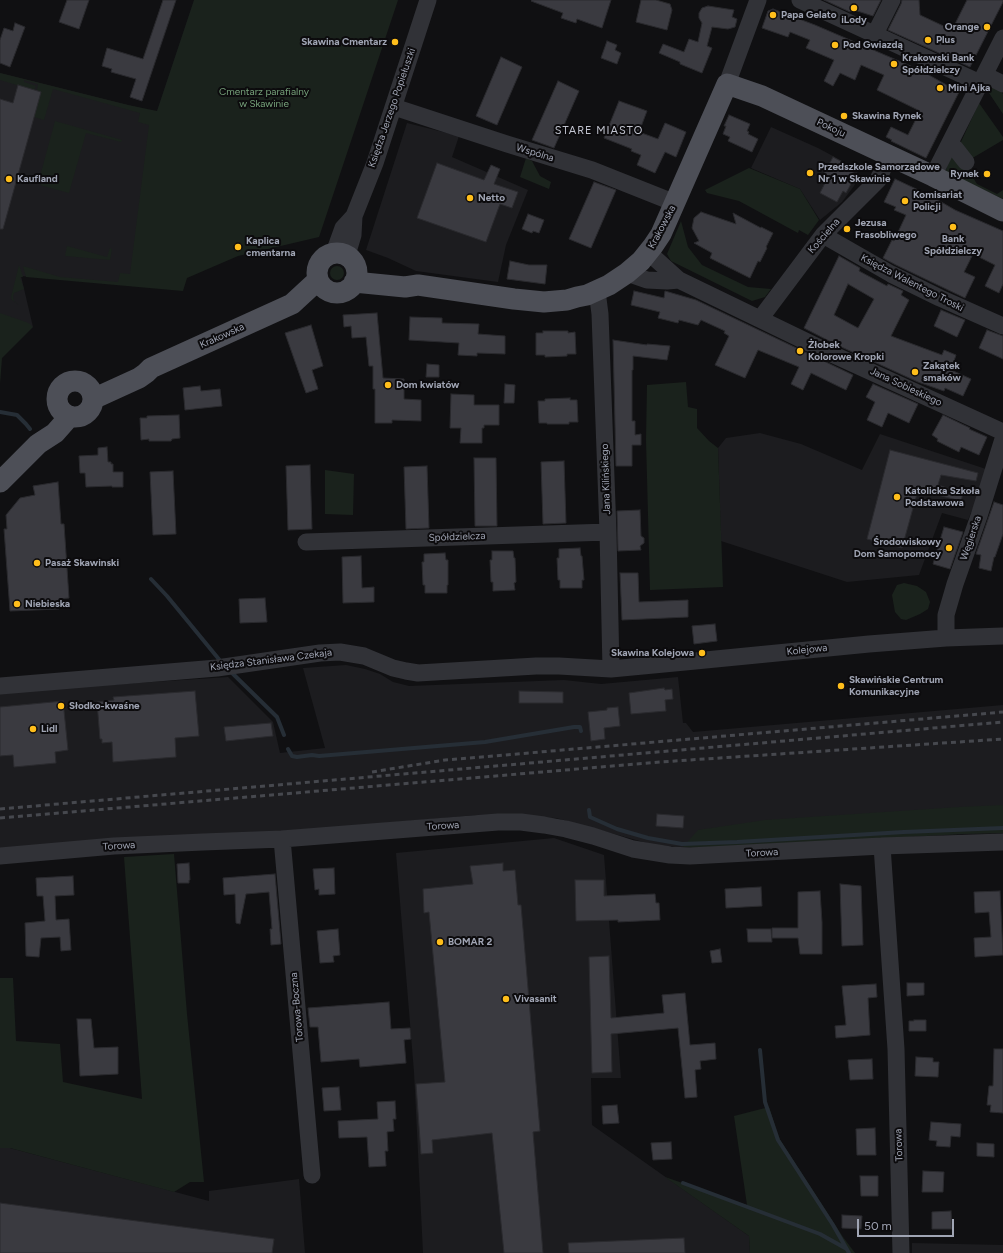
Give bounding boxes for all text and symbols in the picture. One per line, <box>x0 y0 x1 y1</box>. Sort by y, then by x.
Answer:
marker: iLody <box>849 3 859 13</box>
place label: Papa Gelato <box>781 9 836 21</box>
marker: Papa Gelato <box>768 10 778 20</box>
place label: iLody <box>841 14 867 26</box>
place label: Orange <box>945 21 979 33</box>
marker: Orange <box>982 22 992 32</box>
place label: Plus <box>936 34 955 46</box>
marker: Plus <box>923 35 933 45</box>
place label: Skawina Cmentarz <box>301 36 387 48</box>
marker: Skawina Cmentarz <box>390 37 400 47</box>
place label: Pod Gwiazdą <box>843 39 903 51</box>
marker: Pod Gwiazdą <box>830 40 840 50</box>
street label: Księdza Jerzego Popiełuszki <box>366 47 418 169</box>
place label: Krakowski Bank Spółdzielczy <box>902 52 974 76</box>
marker: Krakowski Bank Spółdzielczy <box>889 59 899 69</box>
place label: Mini Ajka <box>948 82 990 94</box>
marker: Mini Ajka <box>935 83 945 93</box>
park label: Cmentarz parafialny w Skawinie <box>219 86 309 110</box>
place label: Skawina Rynek <box>852 110 921 122</box>
marker: Skawina Rynek <box>839 111 849 121</box>
street label: Pokoju <box>815 116 847 140</box>
district label: STARE MIASTO <box>555 124 643 138</box>
street label: Wspólna <box>515 142 555 164</box>
place label: Przedszkole Samorządowe Nr 1 w Skawinie <box>818 161 940 184</box>
marker: Przedszkole Samorządowe Nr 1 w Skawinie <box>805 168 815 178</box>
place label: Rynek <box>950 168 979 180</box>
marker: Rynek <box>982 169 992 179</box>
place label: Kaufland <box>17 173 58 185</box>
marker: Kaufland <box>4 174 14 184</box>
place label: Komisariat Policji <box>913 189 962 212</box>
place label: Netto <box>478 192 505 204</box>
marker: Netto <box>465 193 475 203</box>
marker: Komisariat Policji <box>900 196 910 206</box>
street label: Krakowska <box>646 203 678 251</box>
street label: Kościelna <box>806 216 842 256</box>
place label: Jezusa Frasobliwego <box>855 217 917 240</box>
marker: Bank Spółdzielczy <box>948 222 958 232</box>
marker: Jezusa Frasobliwego <box>842 224 852 234</box>
place label: Bank Spółdzielczy <box>924 233 982 256</box>
place label: Kaplica cmentarna <box>246 235 295 258</box>
marker: Kaplica cmentarna <box>233 242 243 252</box>
street label: Księdza Walentego Troski <box>859 252 965 314</box>
street label: Krakowska <box>198 321 246 351</box>
place label: Żłobek Kolorowe Kropki <box>808 339 884 362</box>
marker: Żłobek Kolorowe Kropki <box>795 346 805 356</box>
place label: Zakątek smaków <box>923 360 961 384</box>
street label: Jana Sobieskiego <box>868 365 944 409</box>
marker: Zakątek smaków <box>910 367 920 377</box>
place label: Dom kwiatów <box>396 379 459 391</box>
marker: Dom kwiatów <box>383 380 393 390</box>
street label: Jana Kilińskiego <box>599 443 613 515</box>
place label: Katolicka Szkoła Podstawowa <box>905 485 980 508</box>
marker: Katolicka Szkoła Podstawowa <box>892 492 902 502</box>
street label: Węgierska <box>958 514 984 562</box>
street label: Spółdzielcza <box>428 530 486 544</box>
place label: Środowiskowy Dom Samopomocy <box>854 536 941 560</box>
marker: Środowiskowy Dom Samopomocy <box>944 543 954 553</box>
place label: Pasaż Skawinski <box>45 557 119 569</box>
marker: Pasaż Skawinski <box>32 558 42 568</box>
place label: Niebieska <box>25 598 70 610</box>
marker: Niebieska <box>12 599 22 609</box>
street label: Kolejowa <box>786 642 828 658</box>
street label: Księdza Stanisława Czekaja <box>209 647 333 673</box>
place label: Skawina Kolejowa <box>611 647 694 659</box>
marker: Skawina Kolejowa <box>697 648 707 658</box>
place label: Skawińskie Centrum Komunikacyjne <box>849 674 943 698</box>
marker: Skawińskie Centrum Komunikacyjne <box>836 681 846 691</box>
place label: Słodko-kwaśne <box>69 700 140 712</box>
marker: Słodko-kwaśne <box>56 701 66 711</box>
place label: Lidl <box>41 723 57 735</box>
marker: Lidl <box>28 724 38 734</box>
street label: Torowa <box>426 819 460 833</box>
street label: Torowa <box>102 839 136 853</box>
street label: Torowa <box>745 846 779 860</box>
place label: BOMAR 2 <box>448 936 492 948</box>
marker: BOMAR 2 <box>435 937 445 947</box>
street label: Torowa-Boczna <box>288 972 306 1042</box>
place label: Vivasanit <box>514 993 557 1005</box>
marker: Vivasanit <box>501 994 511 1004</box>
street label: Torowa <box>892 1129 906 1161</box>
scale bar <box>859 1211 956 1237</box>
text: 50 m <box>864 1219 892 1233</box>

